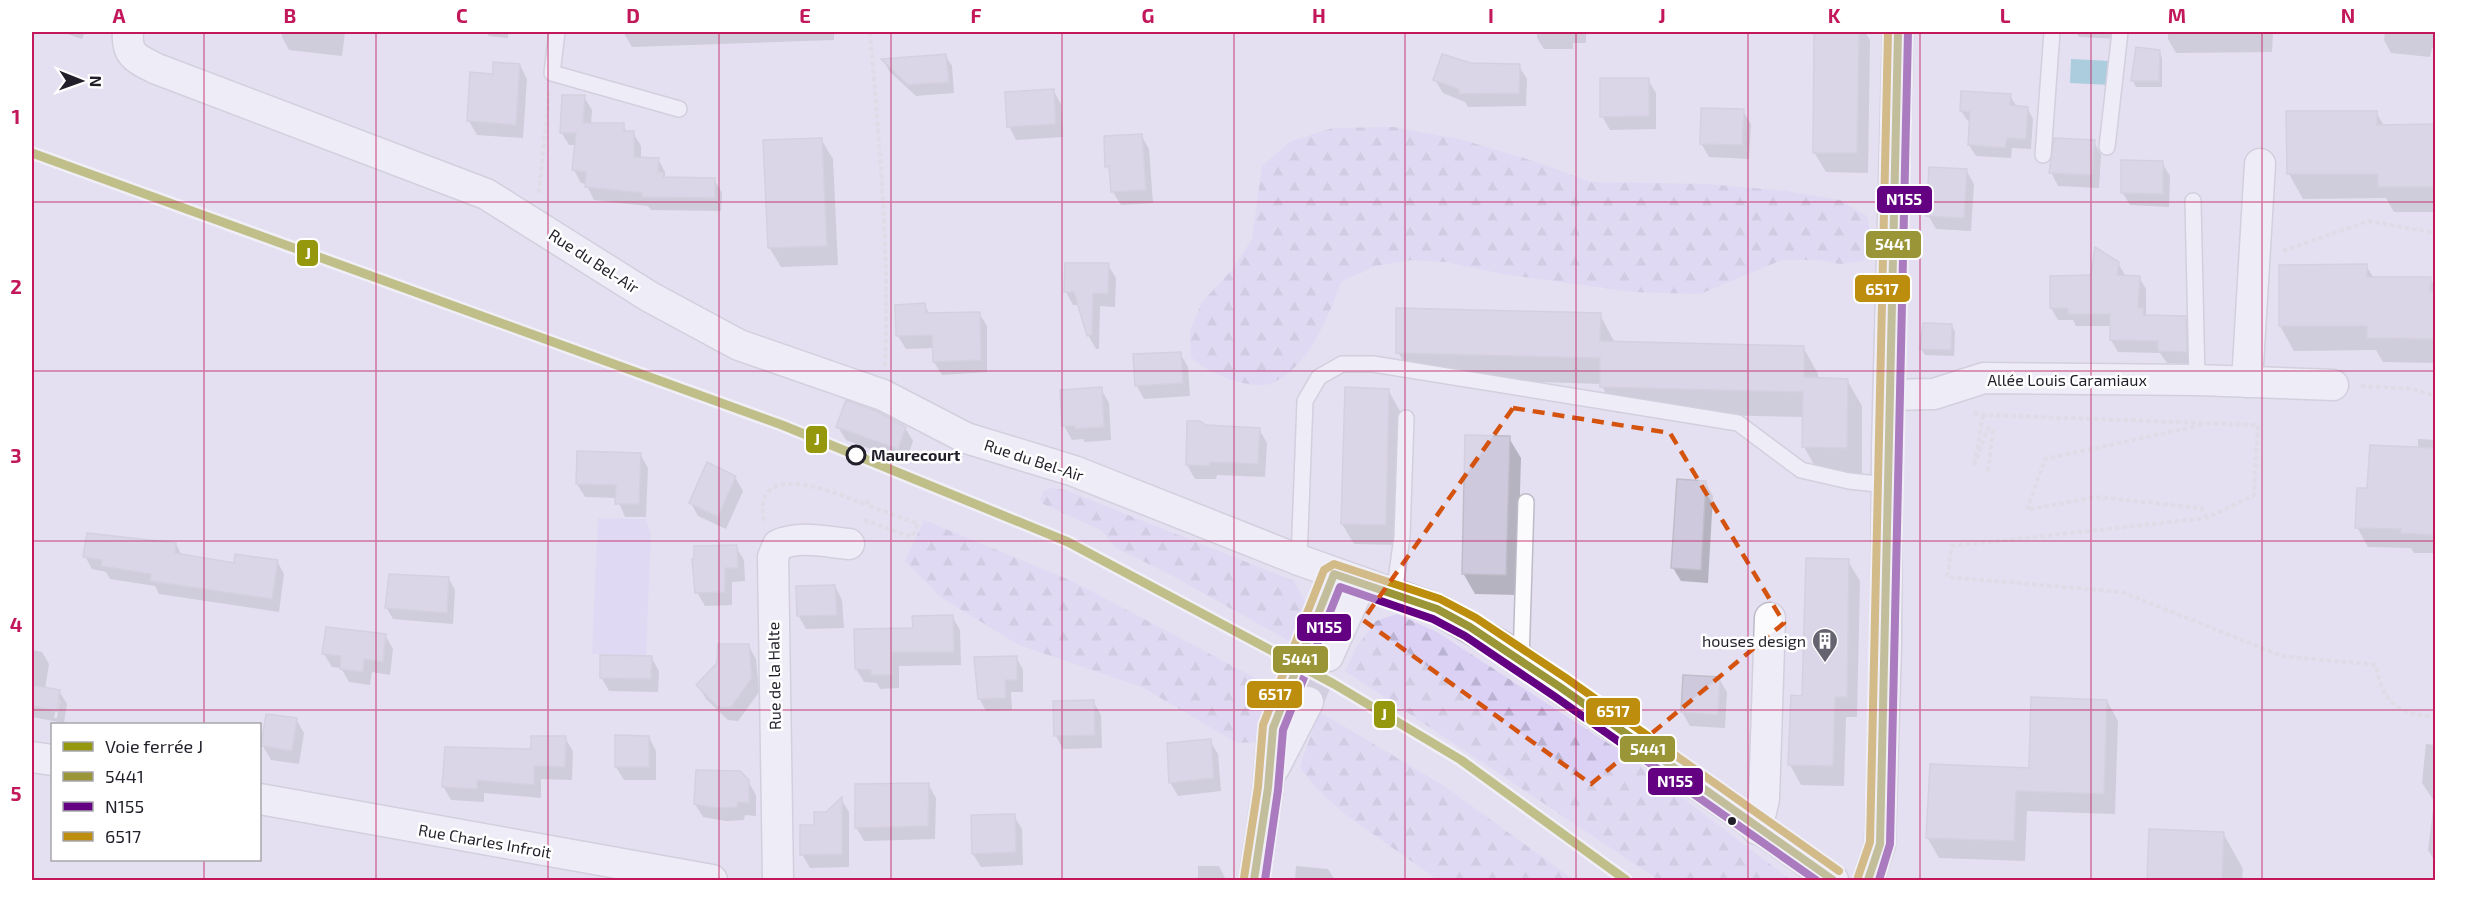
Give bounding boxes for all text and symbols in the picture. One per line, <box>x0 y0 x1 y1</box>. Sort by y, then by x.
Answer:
text: A <box>112 3 126 27</box>
text: B <box>284 3 296 27</box>
text: C <box>456 3 468 27</box>
text: D <box>626 3 640 27</box>
text: E <box>799 3 811 27</box>
text: F <box>970 3 982 27</box>
text: G <box>1142 3 1154 27</box>
text: H <box>1312 3 1326 27</box>
text: I <box>1488 3 1494 27</box>
text: J <box>1658 3 1666 27</box>
text: K <box>1828 3 1841 27</box>
text: L <box>2000 3 2011 27</box>
text: M <box>2168 3 2186 27</box>
text: N <box>2341 3 2355 27</box>
north arrow <box>51 51 111 111</box>
text: N <box>87 75 106 87</box>
text: 1 <box>12 104 20 128</box>
line badge: N155 <box>1876 185 1933 214</box>
text: N155 <box>1886 189 1922 208</box>
street label: Rue du Bel-Air <box>546 224 643 297</box>
line badge: 5441 <box>1865 230 1922 259</box>
text: 5441 <box>1875 234 1911 253</box>
line badge: J <box>296 239 319 267</box>
text: J <box>305 243 311 262</box>
text: 2 <box>10 274 22 298</box>
line badge: 6517 <box>1854 274 1911 303</box>
text: 6517 <box>1865 279 1899 298</box>
street label: Allée Louis Caramiaux <box>1987 370 2147 389</box>
line badge: J <box>805 425 828 454</box>
text: J <box>814 429 820 448</box>
street label: Rue du Bel-Air <box>982 434 1087 485</box>
text: 3 <box>10 443 22 467</box>
marker: Maurecourt <box>846 445 866 465</box>
place label: Maurecourt <box>871 445 961 464</box>
text: 4 <box>10 612 23 636</box>
line badge: N155 <box>1296 613 1352 642</box>
text: N155 <box>1306 617 1342 636</box>
street label: Rue de la Halte <box>763 622 784 730</box>
building icon: houses design <box>1810 626 1840 664</box>
place label: houses design <box>1702 631 1806 650</box>
line badge: 5441 <box>1272 645 1329 674</box>
text: 5441 <box>1282 649 1318 668</box>
line badge: 6517 <box>1246 680 1303 709</box>
text: 6517 <box>1258 684 1292 703</box>
line badge: 6517 <box>1585 697 1641 726</box>
line badge: J <box>1373 700 1396 729</box>
text: 6517 <box>1596 701 1630 720</box>
text: J <box>1381 704 1387 723</box>
legend <box>51 723 261 861</box>
text: Voie ferrée J <box>105 735 203 757</box>
line badge: 5441 <box>1619 735 1676 763</box>
text: 5441 <box>1630 739 1666 758</box>
text: 5441 <box>105 765 144 787</box>
line badge: N155 <box>1647 767 1704 796</box>
text: N155 <box>1657 771 1693 790</box>
text: 5 <box>10 781 22 805</box>
text: N155 <box>105 795 144 817</box>
unlabelled marker <box>1726 815 1738 827</box>
street label: Rue Charles Infroit <box>417 819 553 862</box>
text: 6517 <box>105 825 141 847</box>

